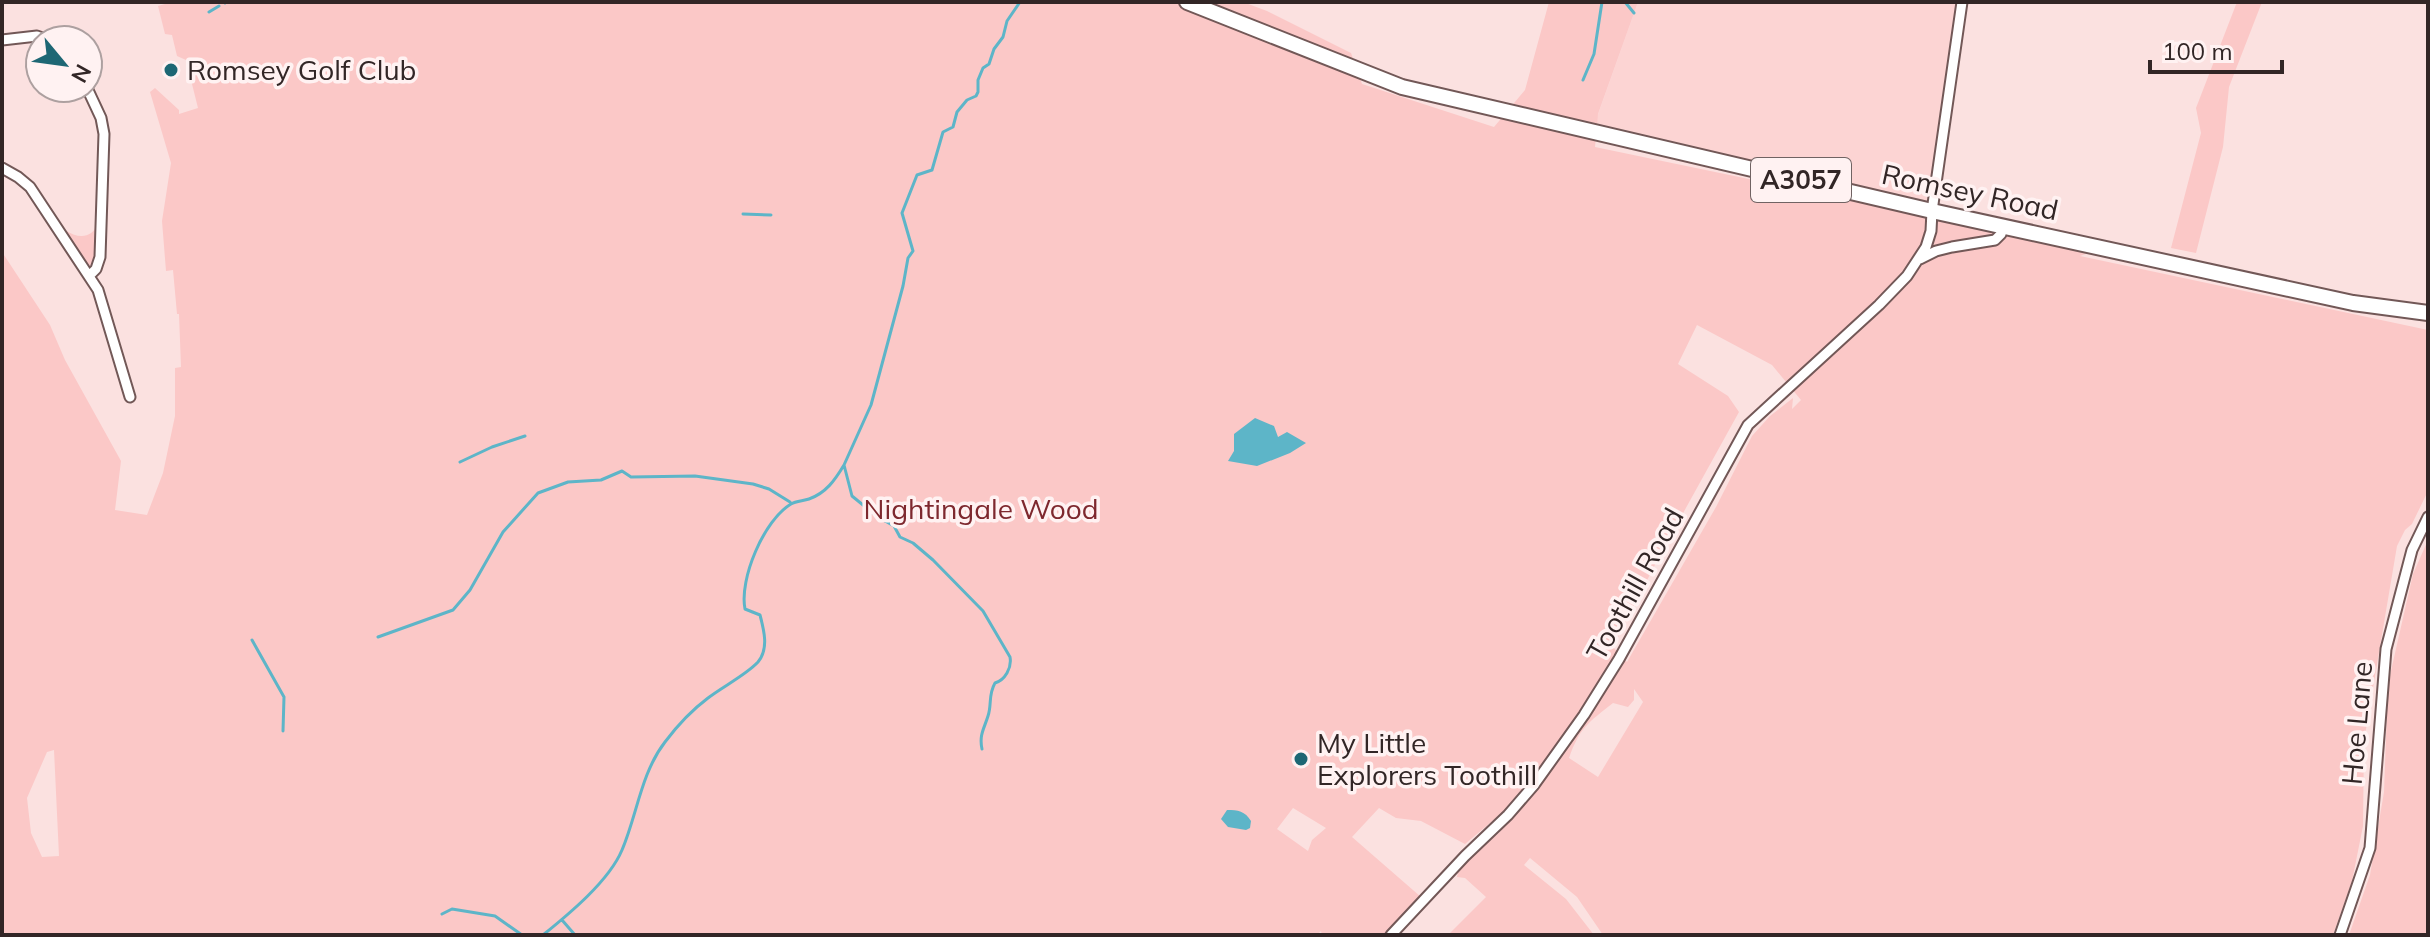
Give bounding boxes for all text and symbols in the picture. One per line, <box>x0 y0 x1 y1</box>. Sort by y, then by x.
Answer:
north arrow <box>24 24 104 104</box>
scale bar <box>2150 24 2282 74</box>
text: 100 m <box>2162 36 2233 66</box>
place label: Romsey Golf Club <box>187 52 416 87</box>
text: N <box>65 60 98 88</box>
marker: Romsey Golf Club <box>162 61 180 79</box>
street label: Romsey Road <box>1879 156 2061 227</box>
road number: A3057 <box>1751 158 1851 202</box>
park label: Nightingale Wood <box>864 491 1098 526</box>
street label: Toothill Road <box>1578 501 1691 666</box>
street label: Hoe Lane <box>2334 660 2379 786</box>
place label: My Little Explorers Toothill <box>1317 725 1537 792</box>
marker: My Little Explorers Toothill <box>1292 750 1310 768</box>

